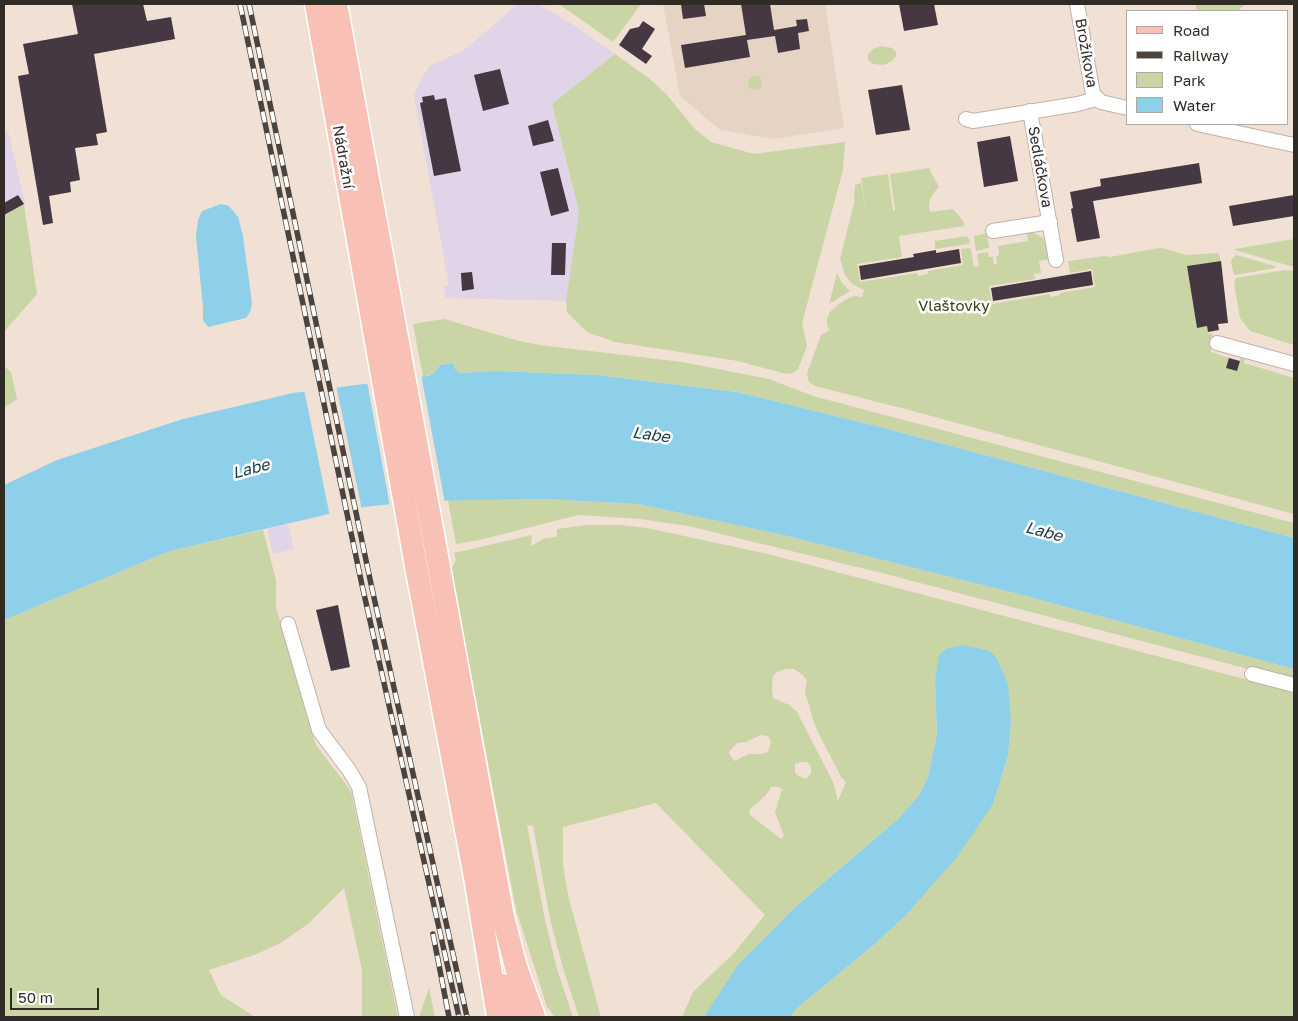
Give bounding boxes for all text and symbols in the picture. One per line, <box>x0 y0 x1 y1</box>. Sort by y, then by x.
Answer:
legend <box>1126 10 1288 125</box>
street label: Brožíkova <box>1071 17 1101 89</box>
text: Road <box>1173 21 1210 39</box>
text: Railway <box>1173 46 1229 64</box>
text: Park <box>1173 71 1205 89</box>
text: Water <box>1173 96 1216 114</box>
street label: Nádražní <box>329 124 357 190</box>
street label: Sedláčkova <box>1024 125 1056 209</box>
park label: Vlaštovky <box>918 297 990 315</box>
water label: Labe <box>631 423 671 447</box>
water label: Labe <box>230 455 272 483</box>
water label: Labe <box>1023 518 1065 546</box>
scale bar <box>12 978 101 1010</box>
text: 50 m <box>18 988 53 1006</box>

